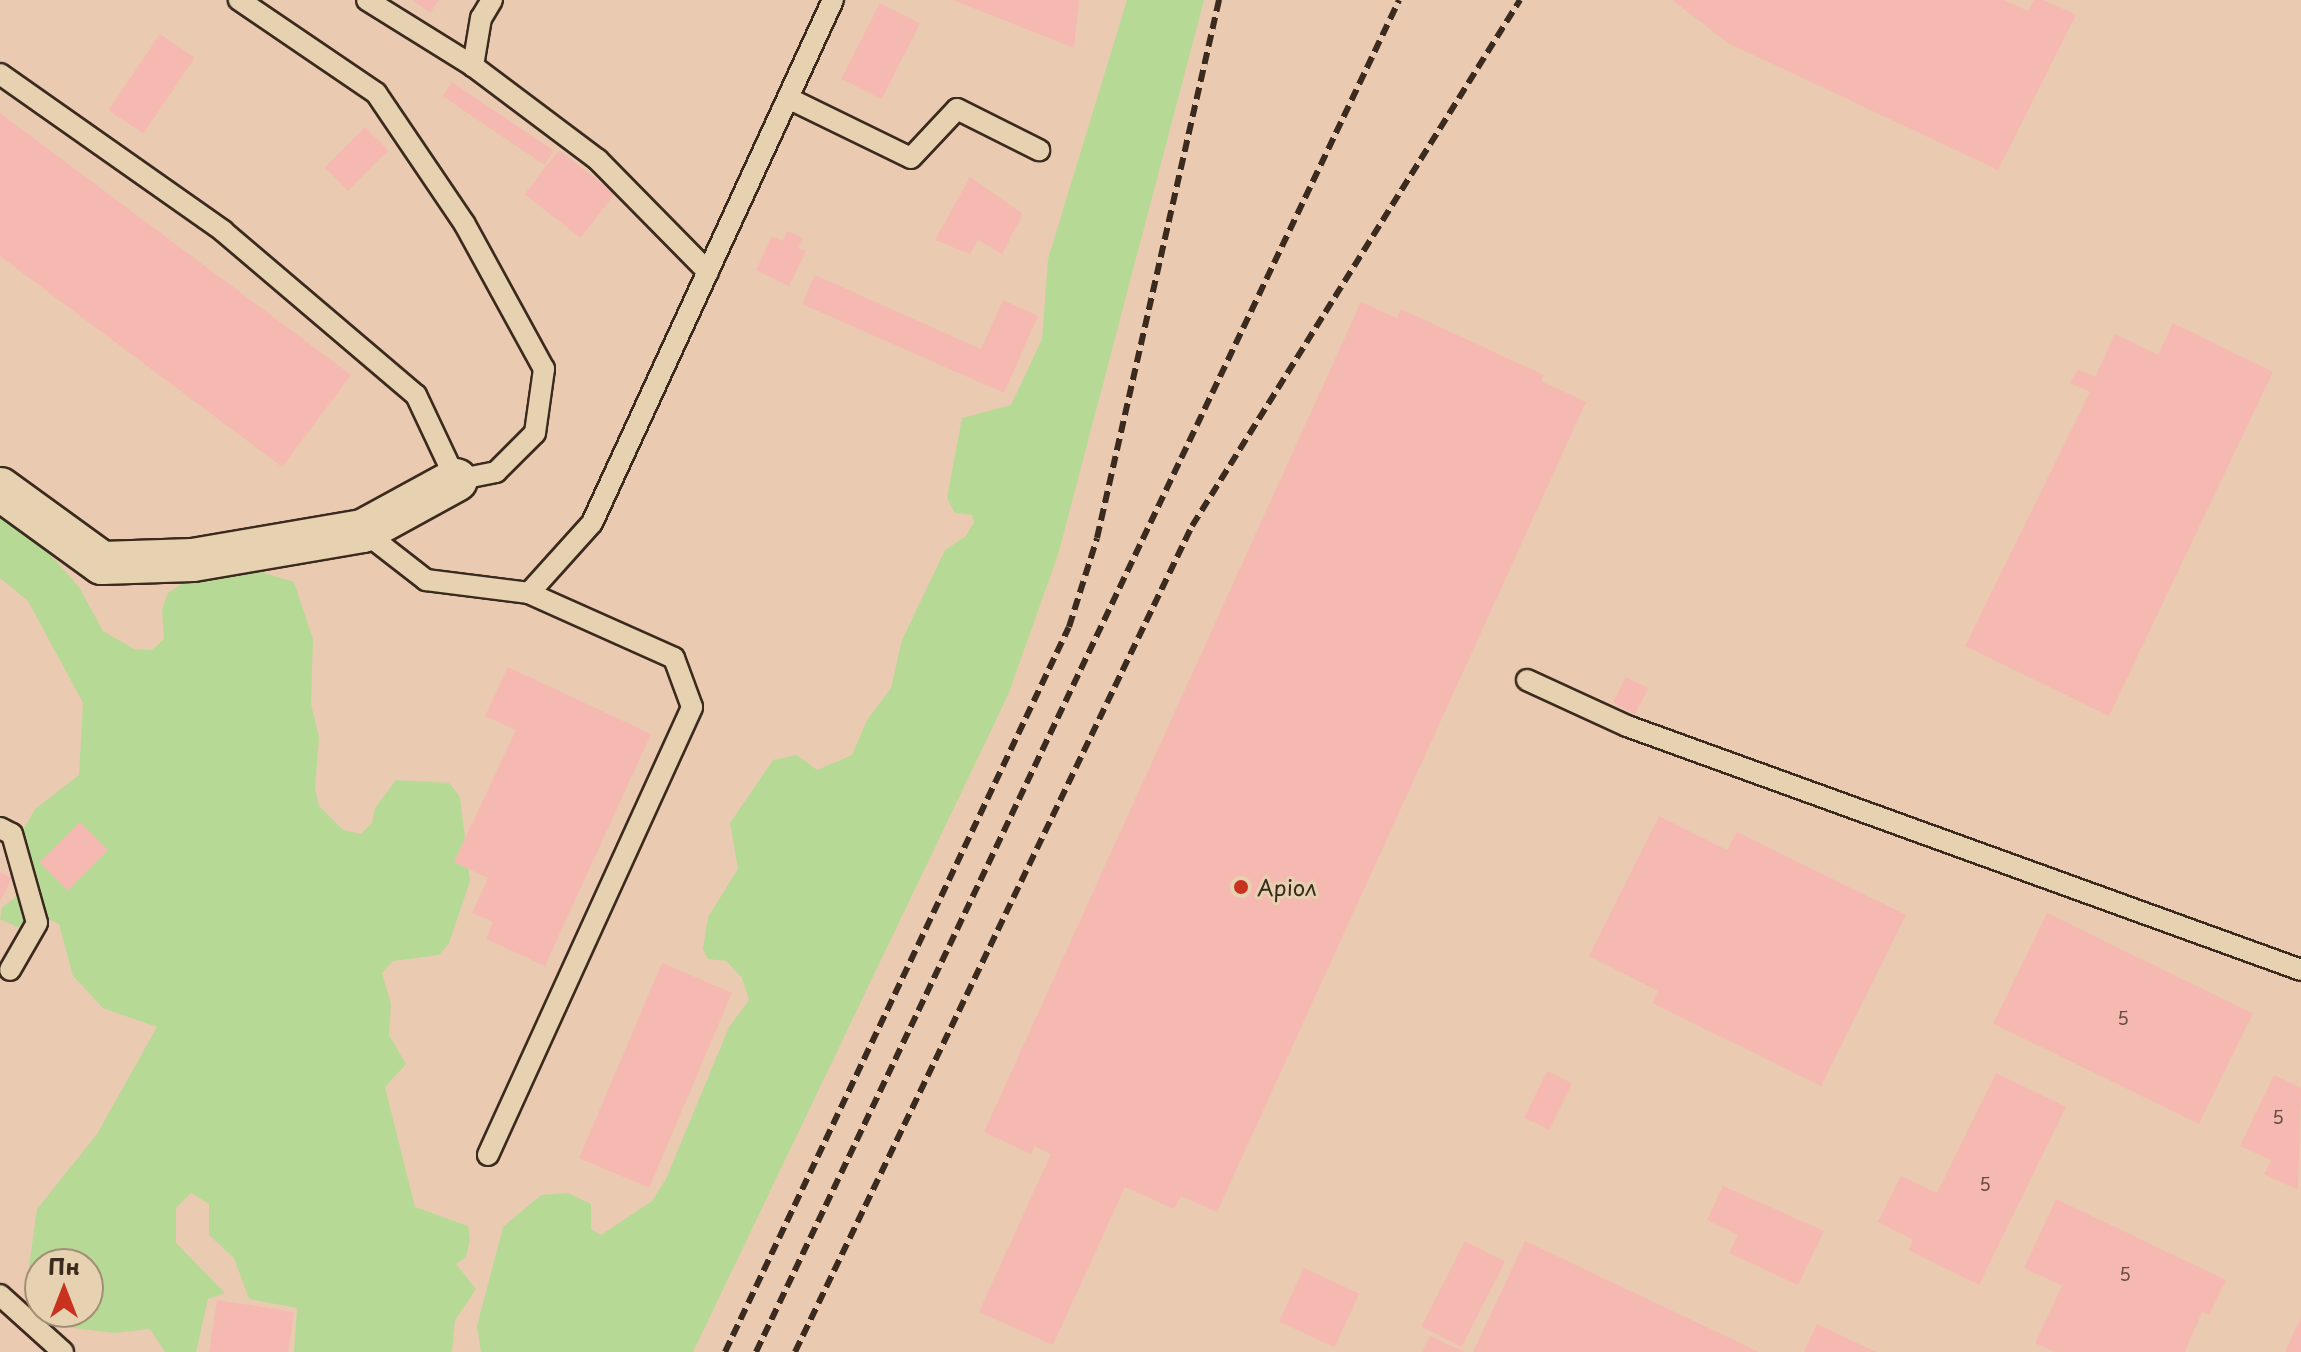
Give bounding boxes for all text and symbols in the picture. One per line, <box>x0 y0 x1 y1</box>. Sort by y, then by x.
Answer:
place label: Аріол <box>1257 874 1317 900</box>
marker: Аріол <box>1232 878 1250 896</box>
house number: 5 <box>2117 1007 2129 1029</box>
house number: 5 <box>2272 1106 2284 1128</box>
house number: 5 <box>1979 1173 1991 1195</box>
north arrow <box>24 1248 104 1328</box>
text: Пн <box>48 1249 80 1282</box>
house number: 5 <box>2119 1263 2131 1285</box>

